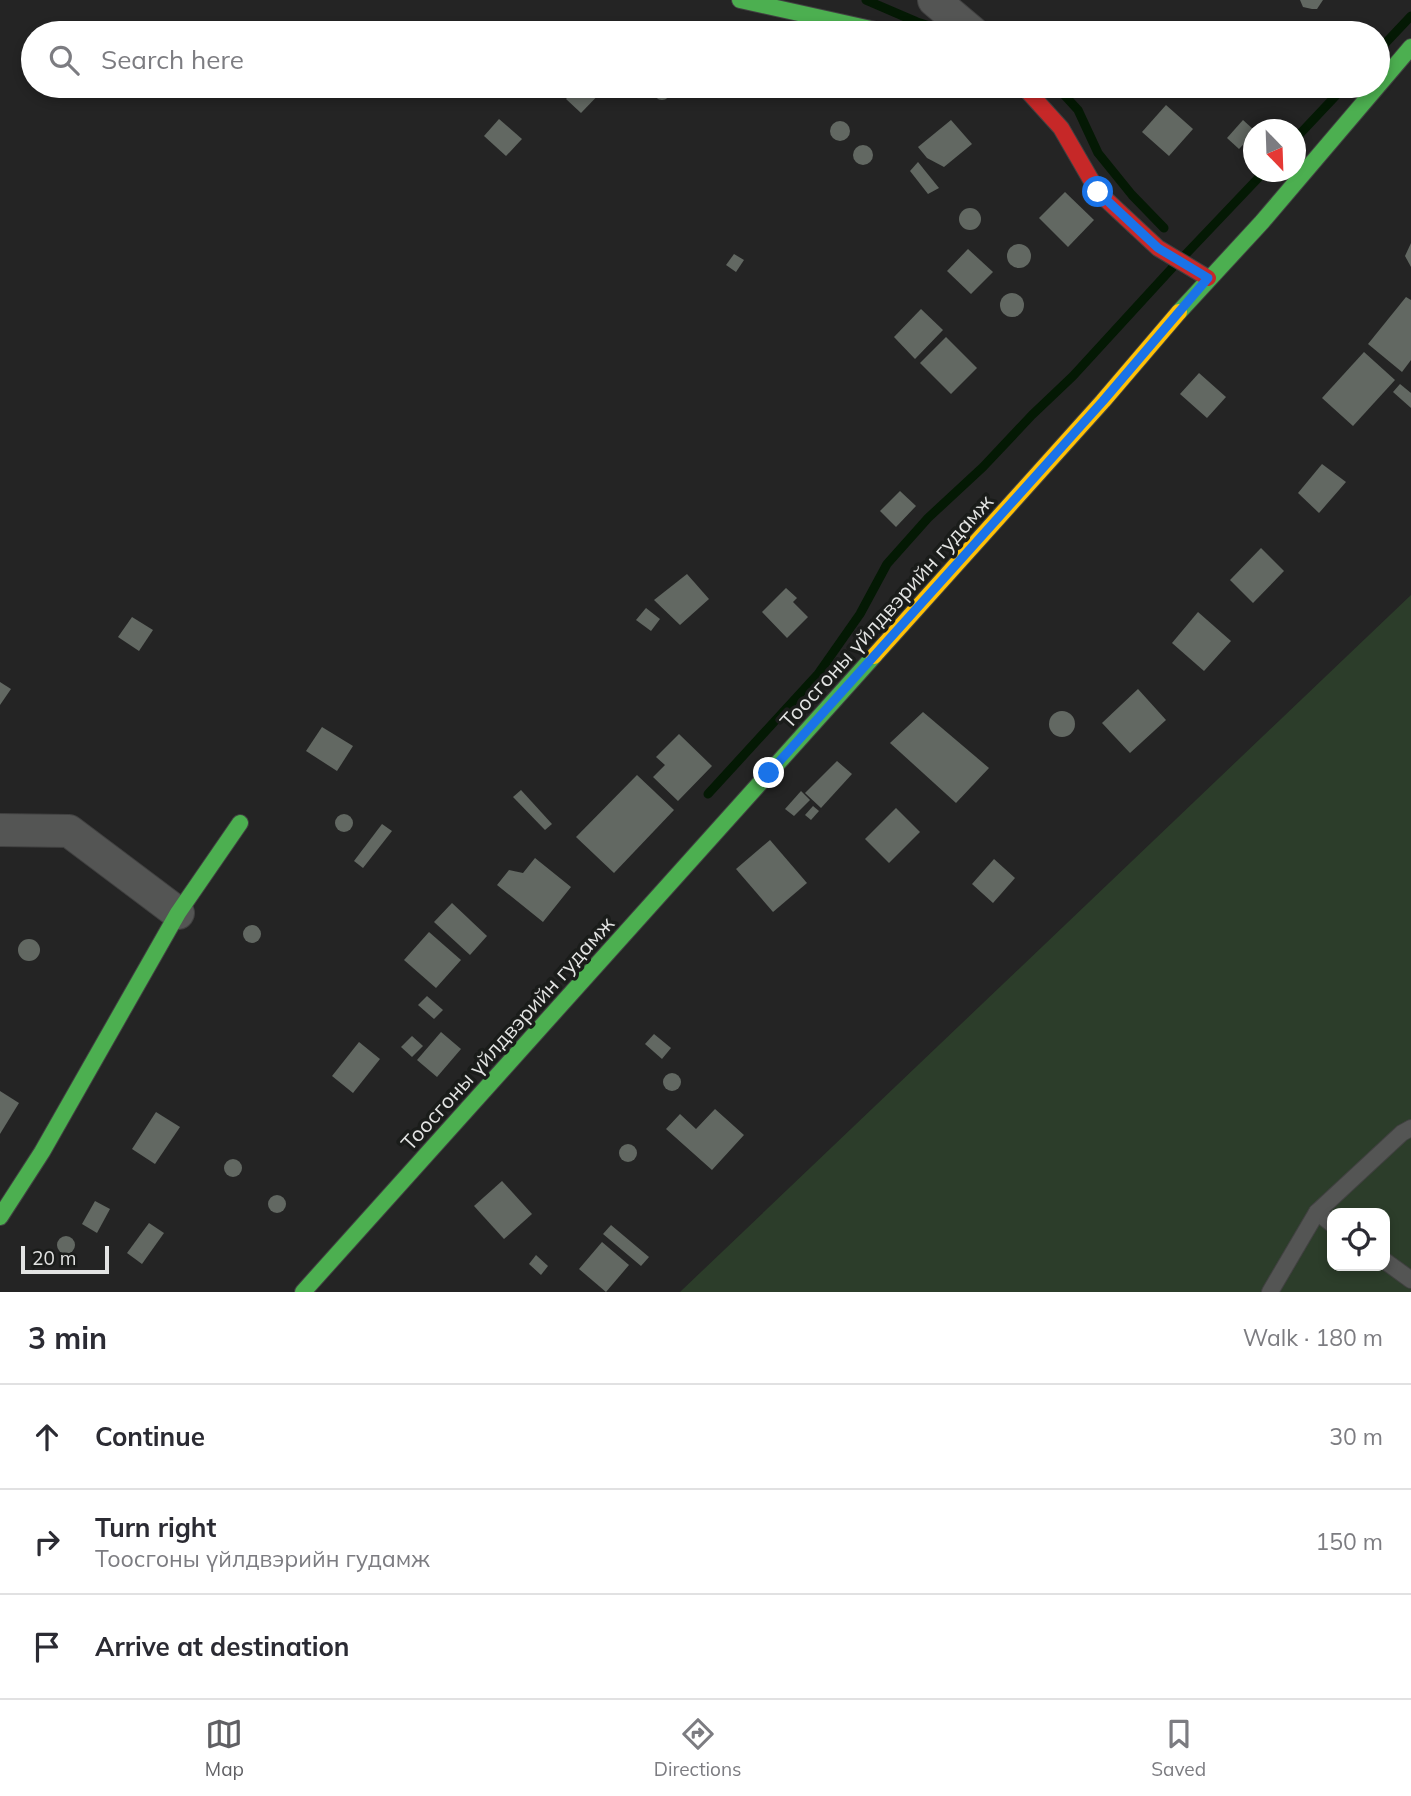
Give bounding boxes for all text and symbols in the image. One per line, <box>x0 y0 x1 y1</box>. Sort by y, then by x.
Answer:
search box <box>21 21 1390 98</box>
icon: search <box>45 41 83 79</box>
text: Search here <box>101 43 244 76</box>
north arrow <box>1243 119 1306 182</box>
route start <box>1082 176 1113 207</box>
street label: Тоосгоны үйлдвэрийн гудамж <box>774 489 998 733</box>
route end <box>753 757 784 788</box>
street label: Тоосгоны үйлдвэрийн гудамж <box>395 911 619 1155</box>
map controls <box>1327 1208 1390 1271</box>
button: locate <box>1327 1208 1390 1271</box>
scale bar <box>21 1243 108 1275</box>
text: 20 m <box>32 1246 76 1270</box>
text: 3 min <box>28 1319 107 1357</box>
text: Walk · 180 m <box>1243 1323 1383 1352</box>
icon: ahead <box>28 1418 66 1456</box>
text: Continue <box>95 1420 205 1453</box>
text: 30 m <box>1329 1422 1383 1451</box>
text: Turn right <box>95 1511 216 1544</box>
icon: right <box>28 1523 66 1561</box>
text: 150 m <box>1315 1527 1383 1556</box>
text: Тоосгоны үйлдвэрийн гудамж <box>95 1544 430 1573</box>
icon: arrive <box>28 1628 66 1666</box>
text: Arrive at destination <box>95 1630 350 1663</box>
tab: Map <box>205 1715 244 1781</box>
tab: Directions <box>654 1715 742 1781</box>
tab: Saved <box>1151 1715 1206 1781</box>

